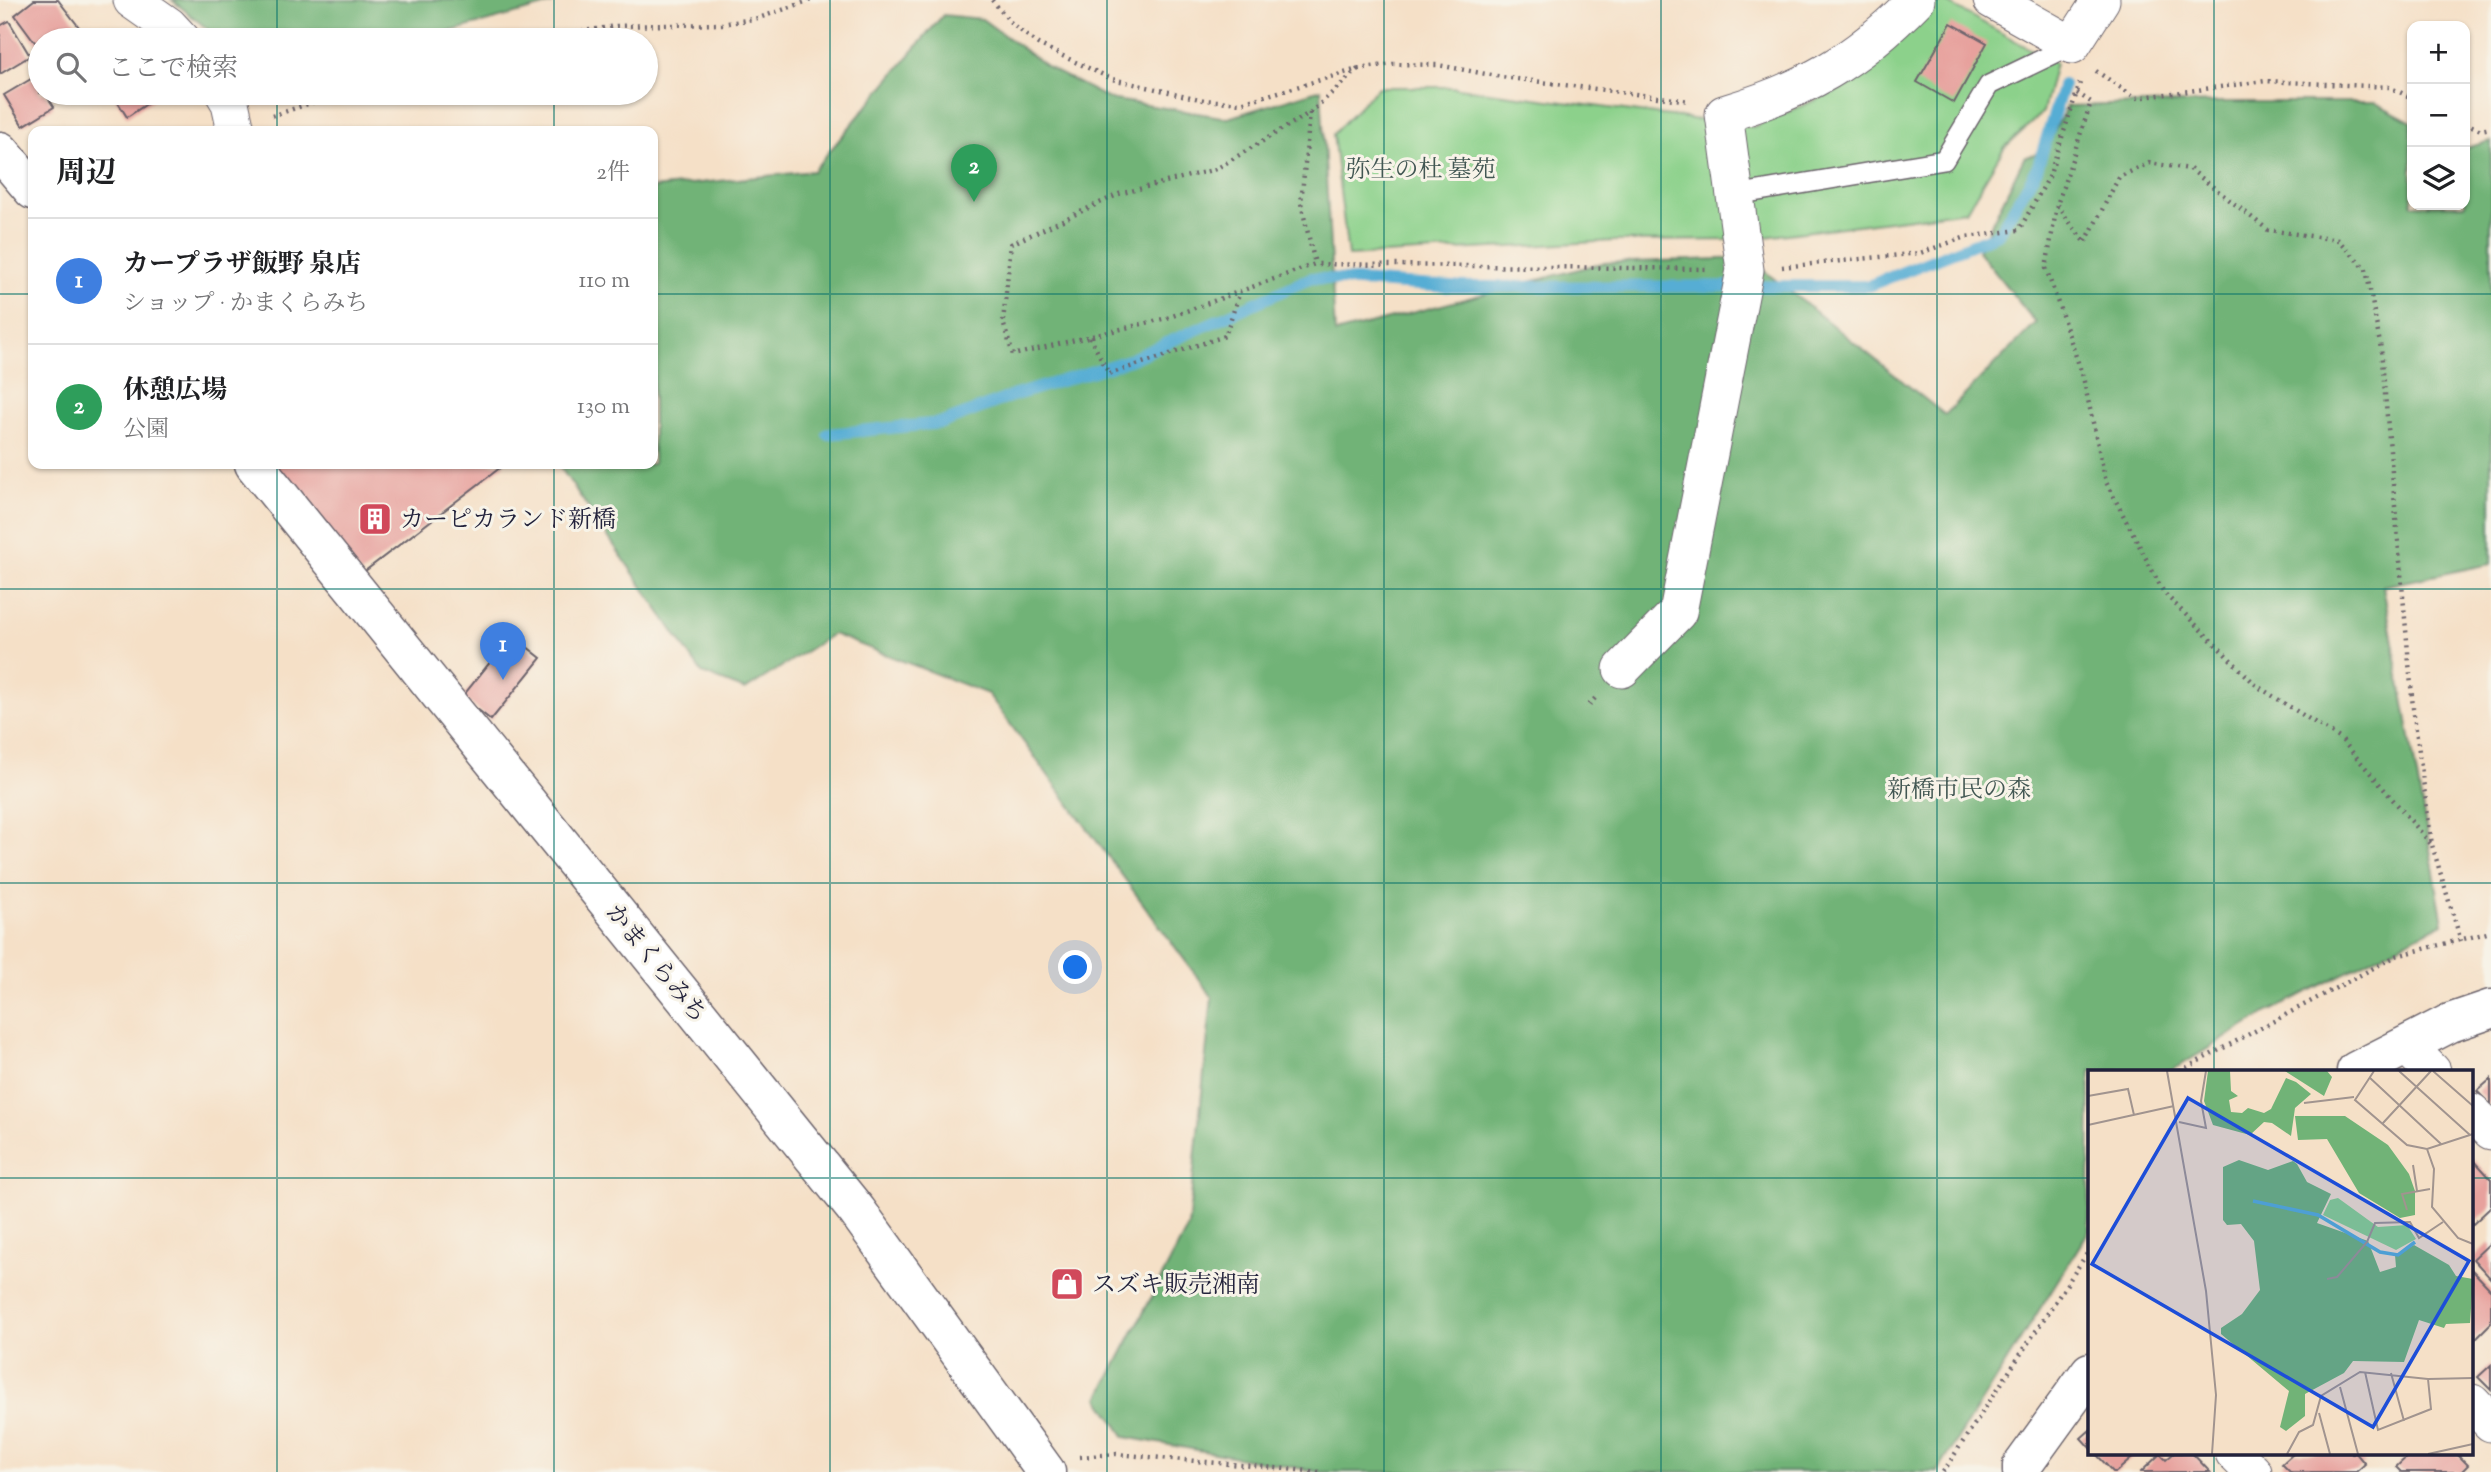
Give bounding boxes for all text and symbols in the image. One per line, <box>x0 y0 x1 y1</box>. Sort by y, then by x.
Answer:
map controls <box>2407 21 2470 210</box>
button: + <box>2407 21 2470 84</box>
search box <box>28 28 658 105</box>
icon: search <box>52 48 90 86</box>
text: ここで検索 <box>108 51 238 88</box>
button: − <box>2407 84 2470 147</box>
pin: 2 <box>951 144 997 202</box>
button: layers <box>2407 147 2470 210</box>
text: 周辺 <box>56 153 116 196</box>
park label: 弥生の杜 墓苑 <box>1346 154 1496 188</box>
text: 2件 <box>596 157 630 190</box>
text: カープラザ飯野 泉店 <box>123 247 361 284</box>
text: 1 <box>75 265 83 298</box>
text: 110 m <box>579 265 630 298</box>
text: ショップ · かまくらみち <box>123 288 368 321</box>
text: 休憩広場 <box>123 373 227 410</box>
text: 2 <box>74 391 84 424</box>
text: 130 m <box>577 391 630 424</box>
text: 公園 <box>123 414 169 447</box>
building icon: カーピカランド新橋 <box>356 500 394 538</box>
place label: カーピカランド新橋 <box>400 504 616 538</box>
pin: 1 <box>480 622 526 680</box>
park label: 新橋市民の森 <box>1887 774 2031 808</box>
street label: かまくらみち <box>597 898 714 1031</box>
your location <box>1058 950 1092 984</box>
inset map <box>2088 1070 2474 1454</box>
shop icon: スズキ販売湘南 <box>1048 1265 1086 1303</box>
place label: スズキ販売湘南 <box>1092 1269 1260 1303</box>

